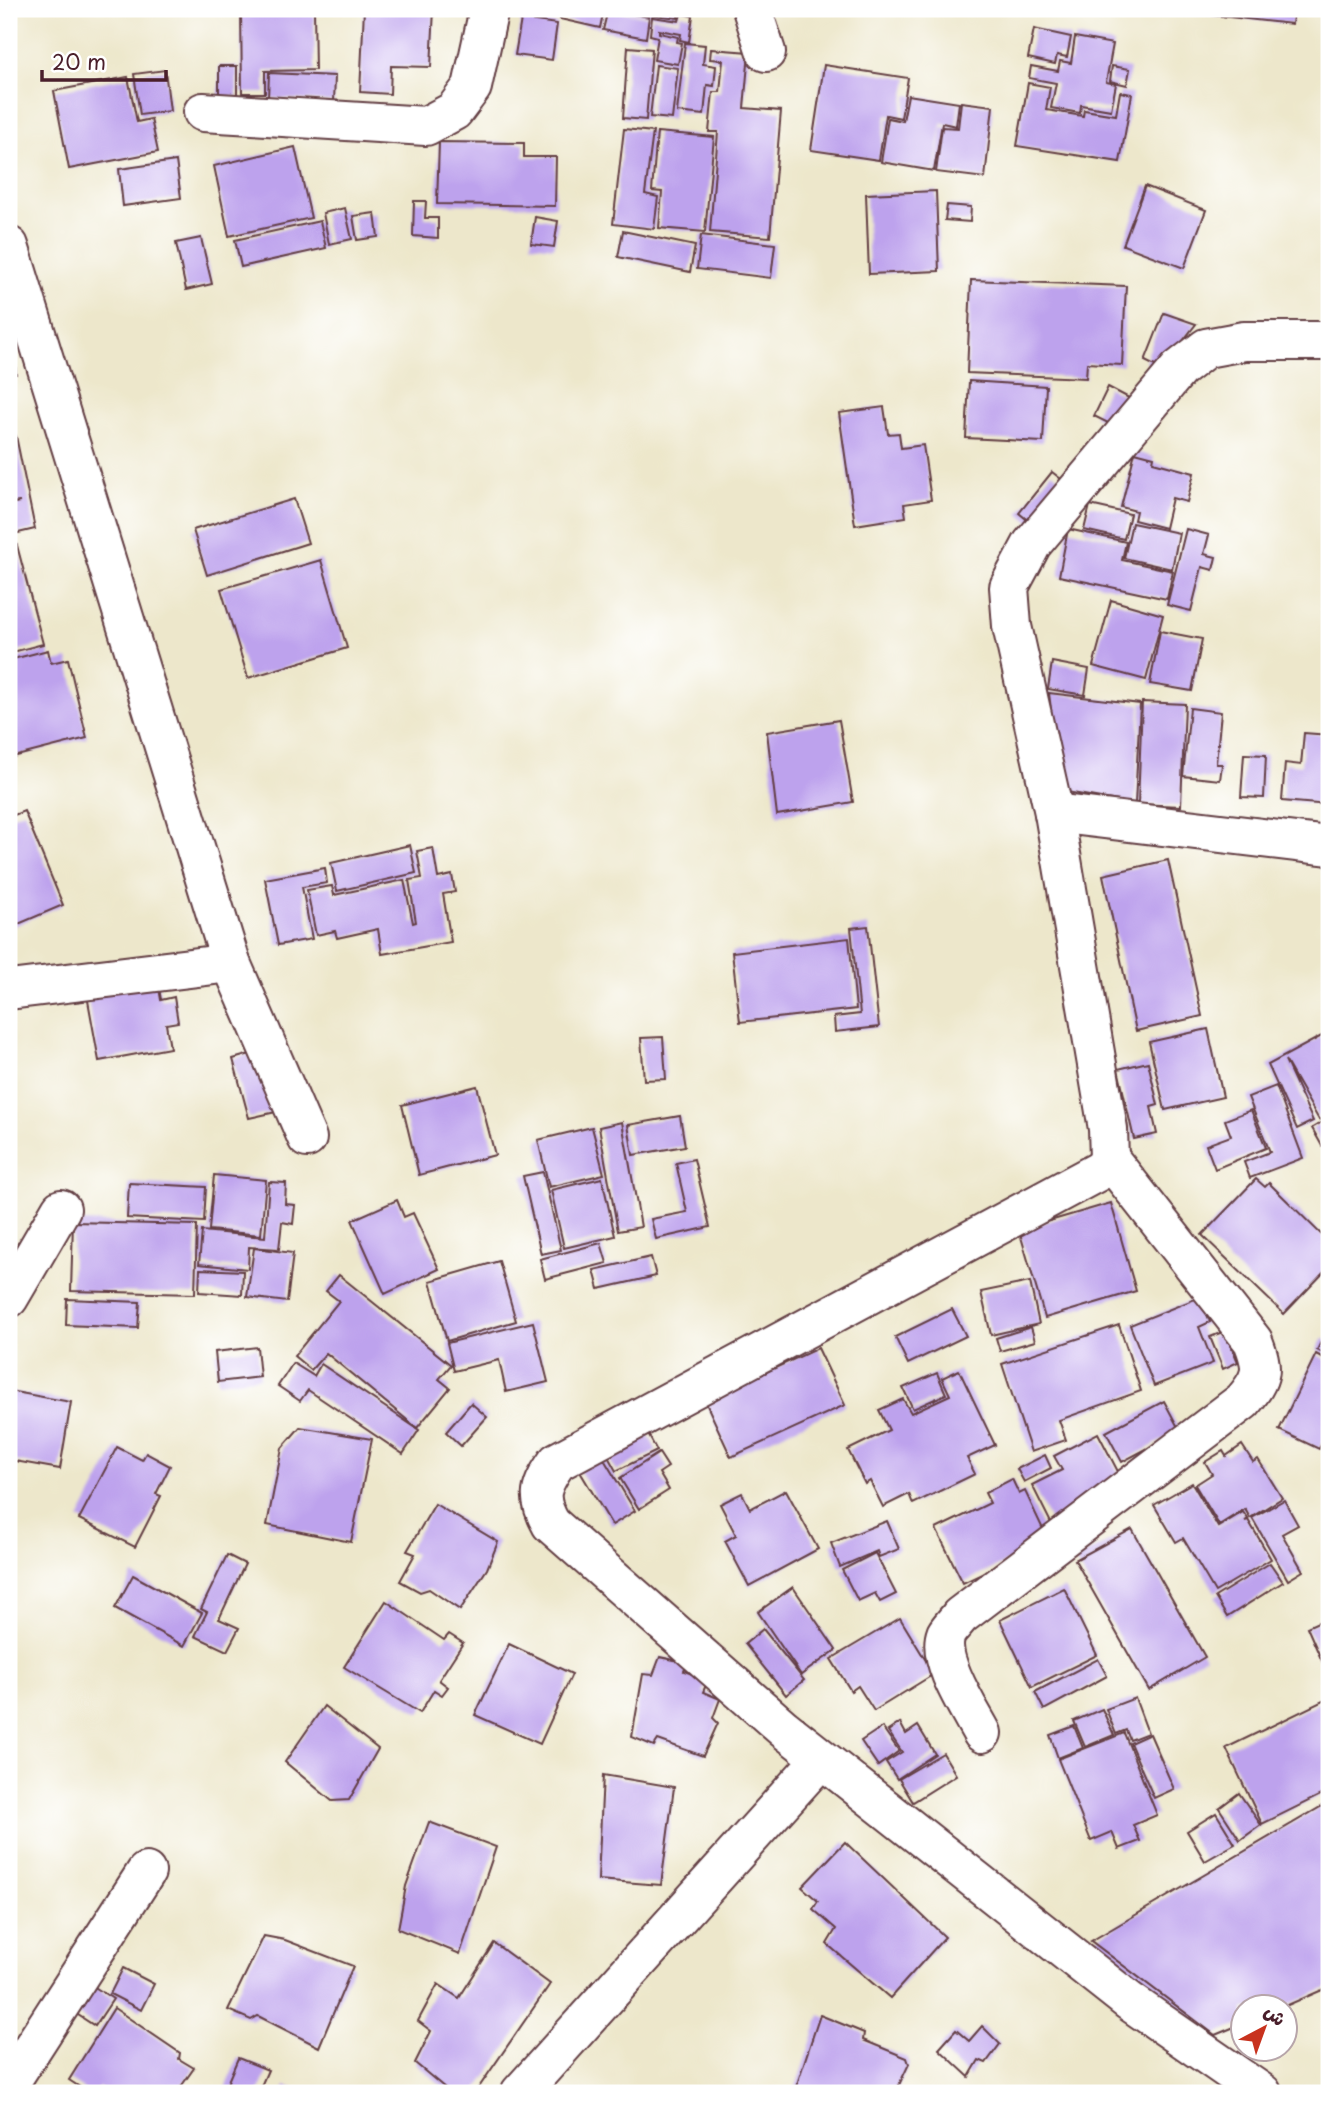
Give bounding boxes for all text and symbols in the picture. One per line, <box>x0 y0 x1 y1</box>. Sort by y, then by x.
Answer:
scale bar <box>42 38 166 82</box>
text: 20 m <box>52 45 106 77</box>
north arrow <box>1230 1994 1300 2064</box>
text: ش <box>1259 1997 1293 2032</box>

